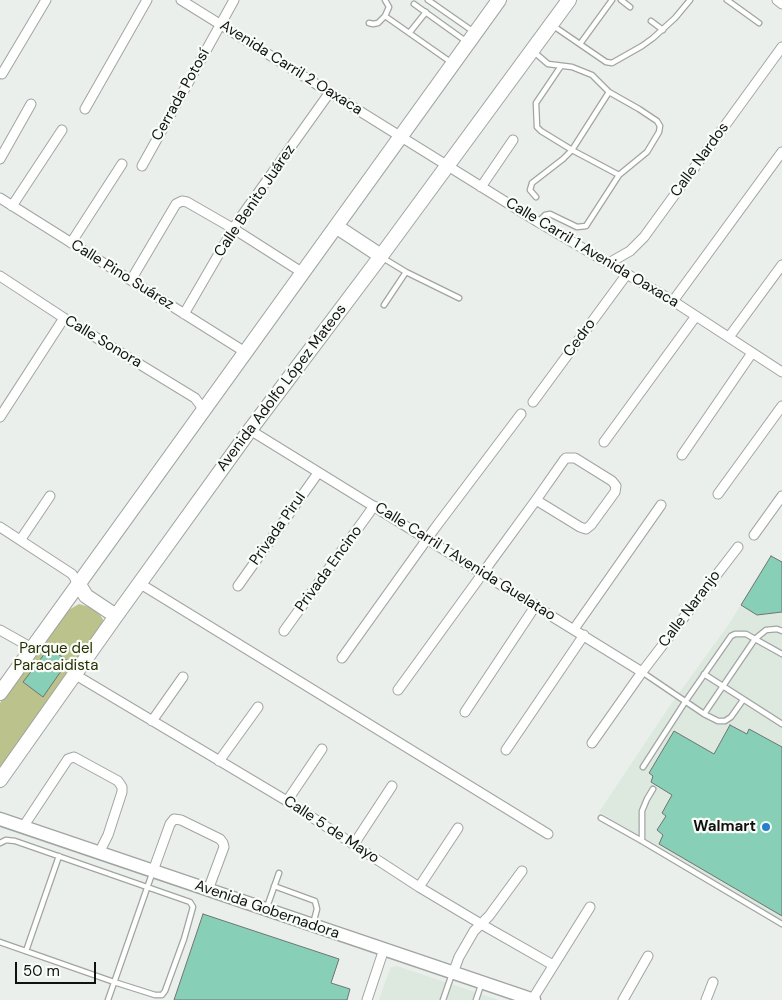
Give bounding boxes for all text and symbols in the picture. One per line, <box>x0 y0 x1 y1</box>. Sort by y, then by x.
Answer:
street label: Avenida Carril 2 Oaxaca <box>216 17 366 119</box>
street label: Cerrada Potosí <box>148 46 214 144</box>
street label: Calle Nardos <box>667 119 733 201</box>
street label: Calle Benito Juárez <box>211 142 299 260</box>
street label: Calle Carril 1 Avenida Oaxaca <box>502 194 682 312</box>
street label: Calle Pino Suárez <box>67 236 177 314</box>
street label: Avenida Adolfo López Mateos <box>213 301 351 475</box>
street label: Calle Sonora <box>61 312 145 372</box>
street label: Cedro <box>560 315 600 361</box>
street label: Privada Pirul <box>246 489 310 569</box>
street label: Calle Carril 1 Avenida Guelatao <box>371 499 559 625</box>
street label: Privada Encino <box>292 523 366 615</box>
street label: Calle Naranjo <box>655 567 725 651</box>
park label: Parque del Paracaidista <box>14 640 98 675</box>
street label: Calle 5 de Mayo <box>280 792 382 868</box>
place label: Walmart <box>693 818 756 836</box>
marker: Walmart <box>760 821 772 833</box>
street label: Avenida Gobernadora <box>192 877 342 943</box>
scale bar <box>18 952 99 984</box>
text: 50 m <box>23 961 60 981</box>

